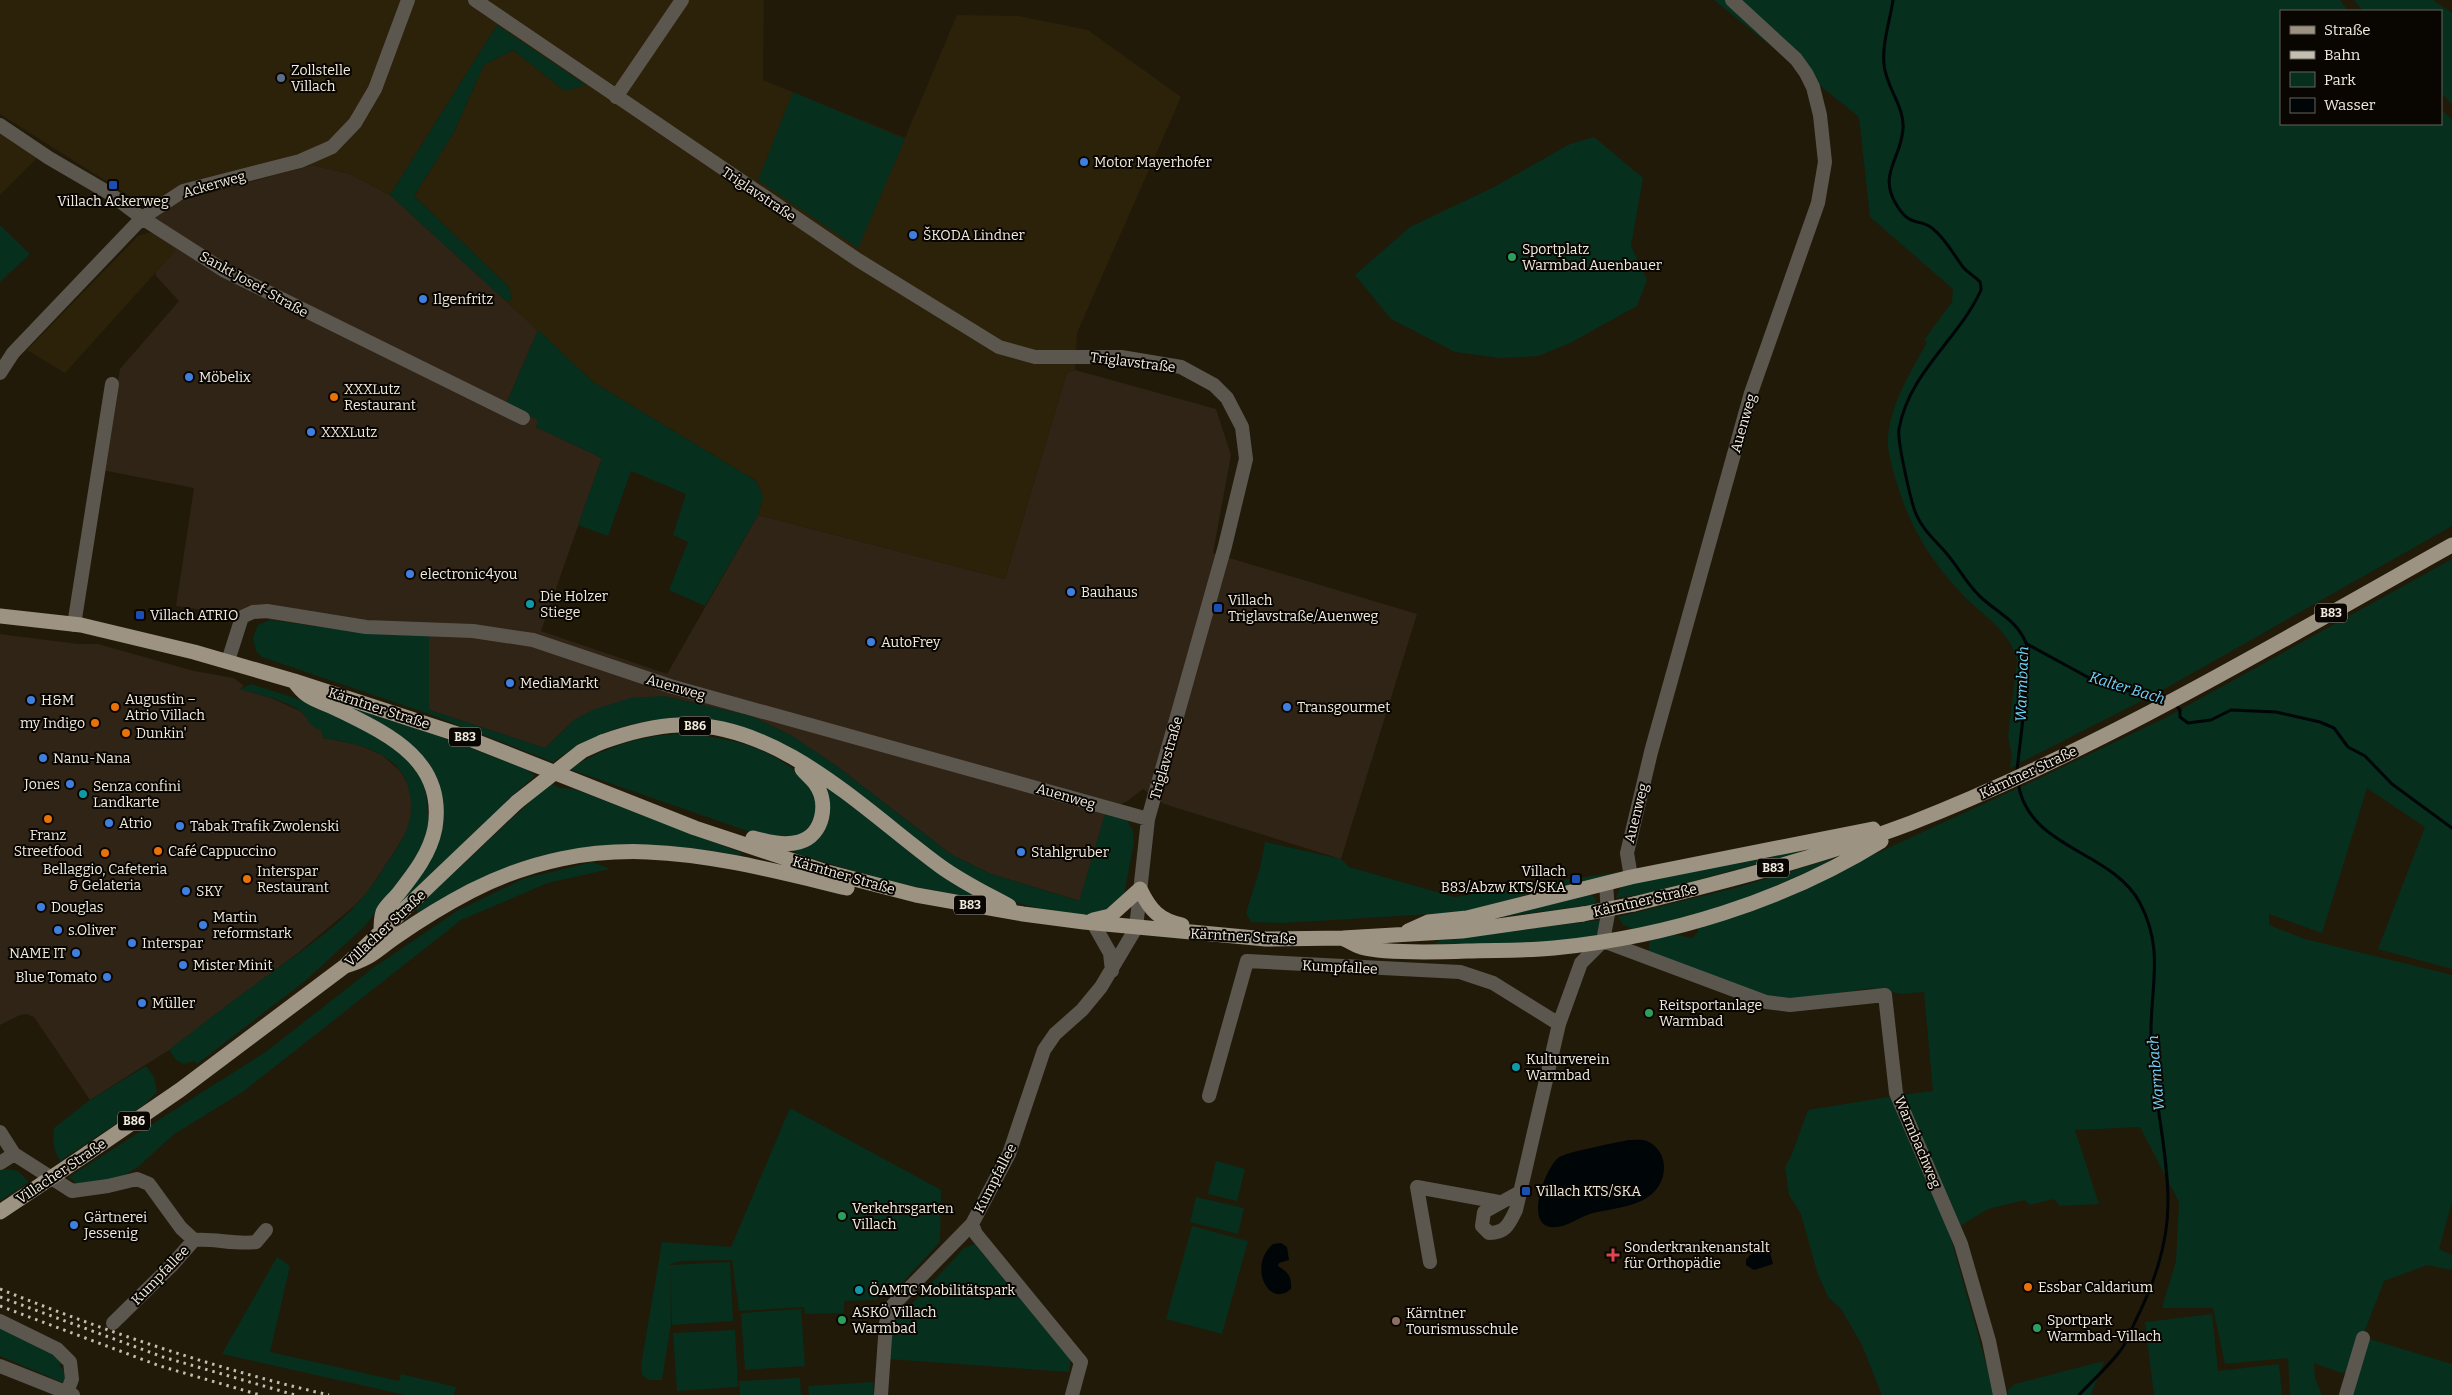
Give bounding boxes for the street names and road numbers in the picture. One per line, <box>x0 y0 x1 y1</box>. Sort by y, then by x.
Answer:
street label: Triglavstraße <box>718 163 799 225</box>
street label: Ackerweg <box>181 167 248 202</box>
street label: Sankt Josef-Straße <box>197 248 311 321</box>
street label: Triglavstraße <box>1089 349 1176 376</box>
street label: Auenweg <box>1727 391 1760 455</box>
road number: B83 <box>2315 604 2347 622</box>
street label: Auenweg <box>644 671 708 704</box>
street label: Kärntner Straße <box>326 684 432 733</box>
street label: Triglavstraße <box>1147 715 1186 802</box>
road number: B86 <box>679 716 711 736</box>
road number: B83 <box>449 728 481 746</box>
street label: Kärntner Straße <box>1977 742 2080 803</box>
street label: Auenweg <box>1034 780 1098 813</box>
street label: Auenweg <box>1621 781 1652 845</box>
street label: Kärntner Straße <box>791 853 897 898</box>
road number: B83 <box>1757 858 1789 878</box>
street label: Kärntner Straße <box>1592 880 1699 921</box>
street label: Villacher Straße <box>341 887 429 970</box>
road number: B83 <box>954 896 986 914</box>
street label: Kärntner Straße <box>1190 925 1296 948</box>
street label: Kumpfallee <box>1302 957 1378 978</box>
street label: Warmbachweg <box>1891 1094 1945 1191</box>
road number: B86 <box>118 1112 150 1130</box>
street label: Villacher Straße <box>13 1135 109 1208</box>
street label: Kumpfallee <box>971 1141 1020 1216</box>
street label: Kumpfallee <box>128 1242 193 1308</box>

